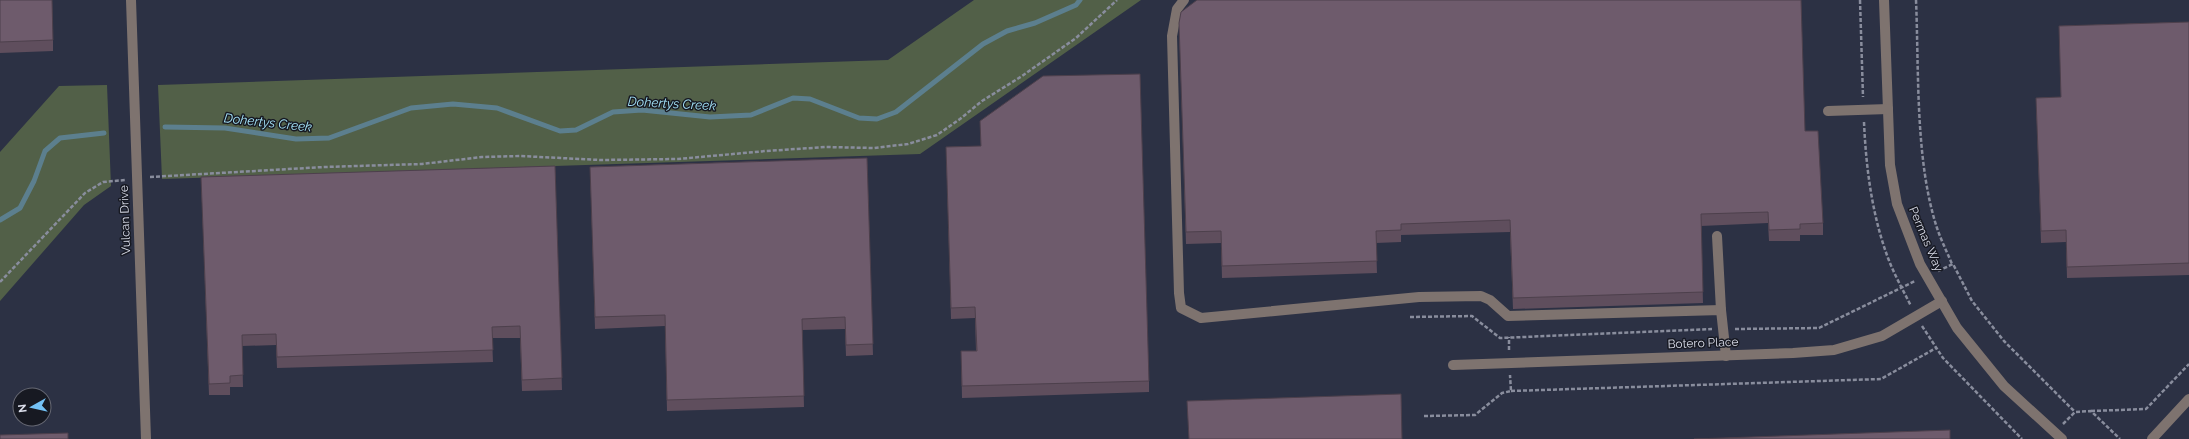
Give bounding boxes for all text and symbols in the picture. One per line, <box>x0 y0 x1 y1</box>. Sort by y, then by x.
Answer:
water label: Dohertys Creek <box>627 94 717 113</box>
water label: Dohertys Creek <box>223 110 313 135</box>
street label: Vulcan Drive <box>117 185 133 255</box>
street label: Permas Way <box>1906 204 1946 274</box>
street label: Botero Place <box>1667 335 1739 351</box>
north arrow <box>12 387 52 427</box>
text: N <box>16 403 30 413</box>

